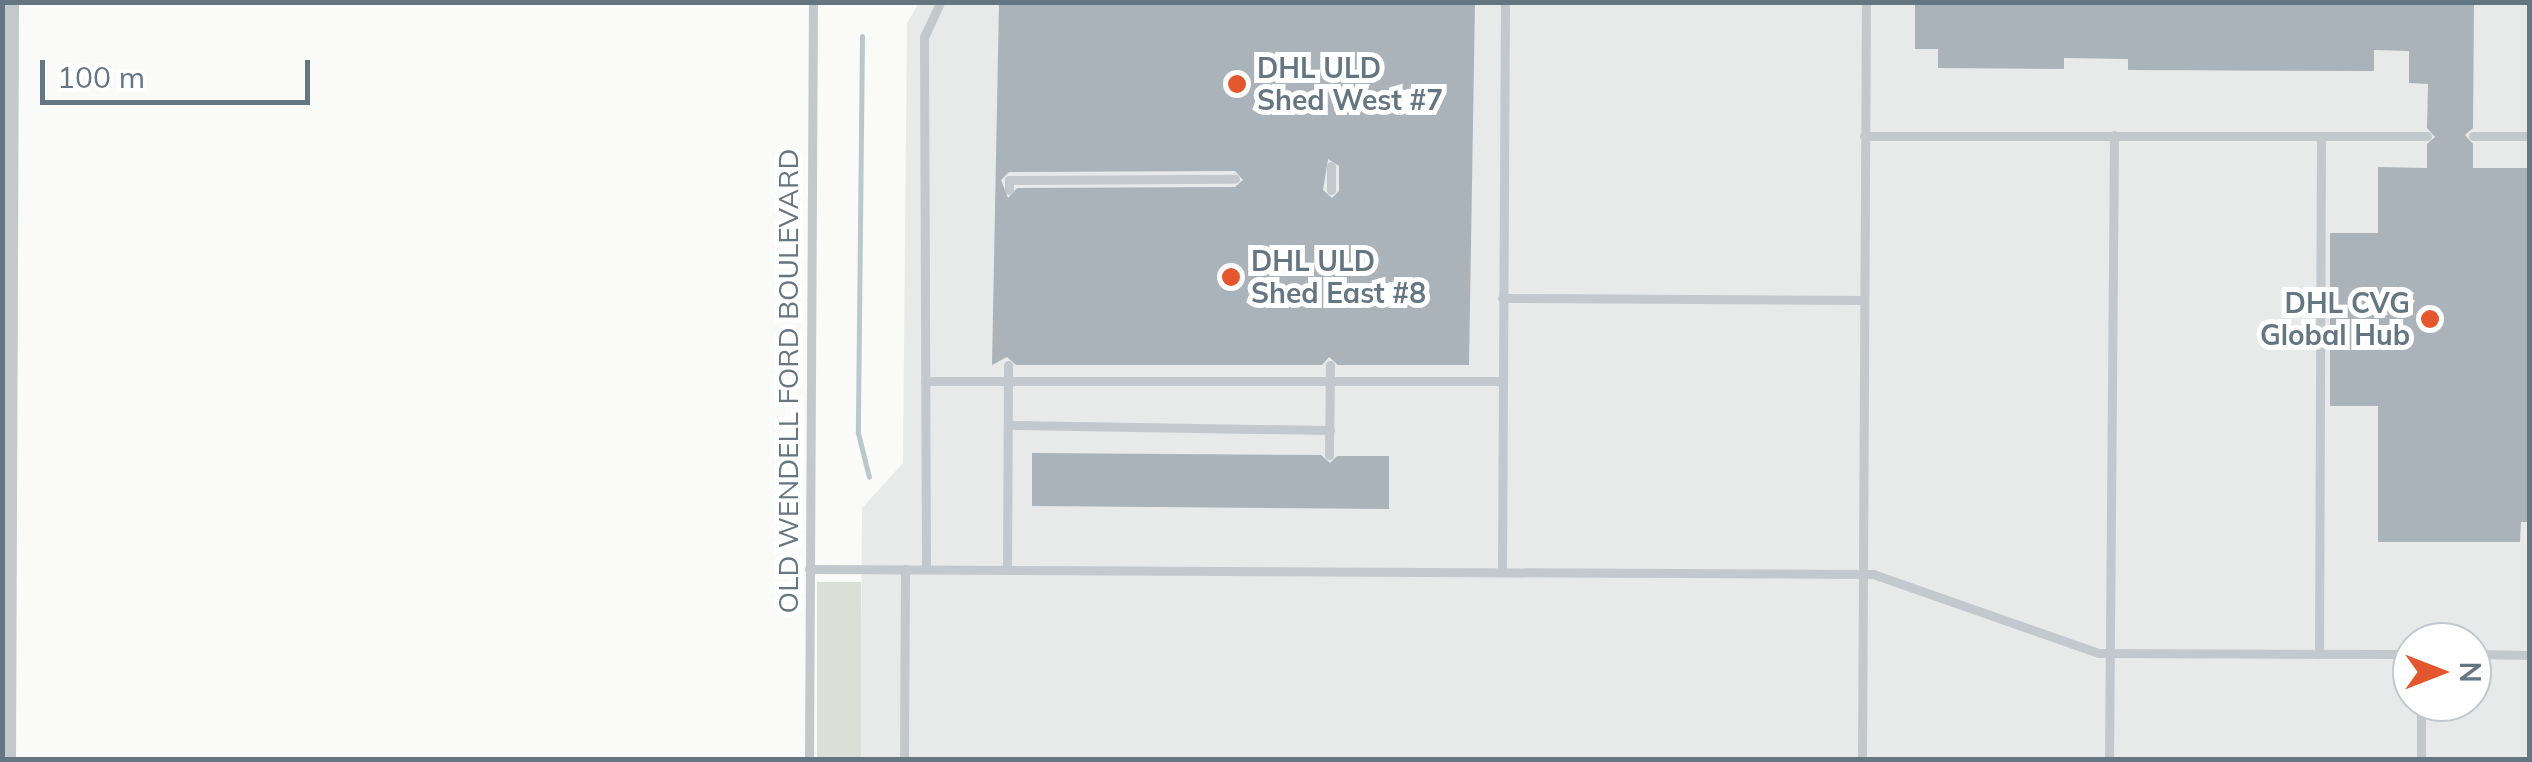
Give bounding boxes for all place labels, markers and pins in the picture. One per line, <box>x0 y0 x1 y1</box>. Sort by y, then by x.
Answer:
place label: DHL ULD Shed West #7 <box>1257 51 1443 117</box>
marker: DHL ULD Shed West #7 <box>1226 73 1248 95</box>
place label: DHL ULD Shed East #8 <box>1251 244 1426 310</box>
marker: DHL ULD Shed East #8 <box>1220 266 1242 288</box>
place label: DHL CVG Global Hub <box>2260 286 2410 352</box>
marker: DHL CVG Global Hub <box>2419 308 2441 330</box>

